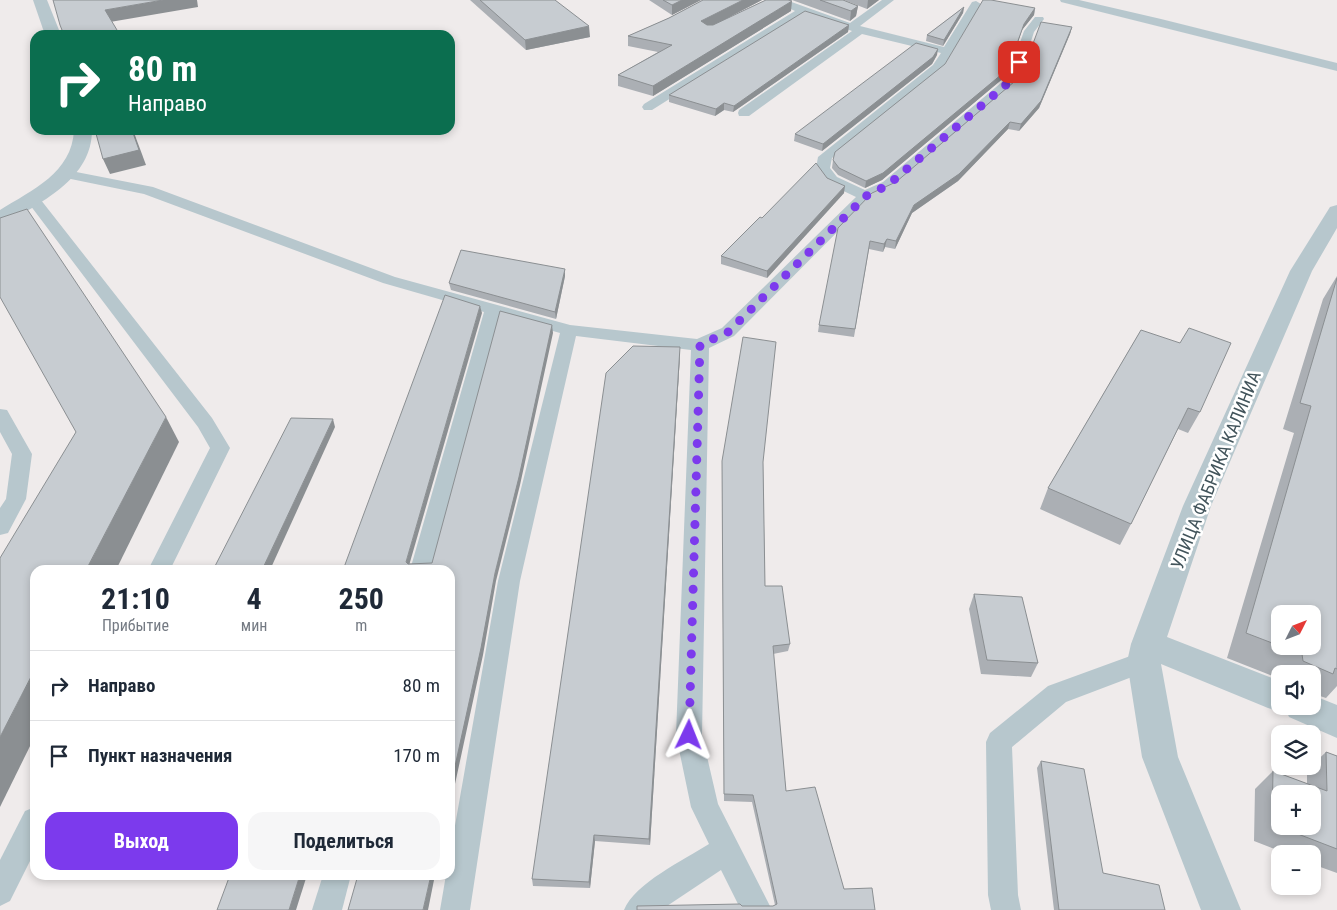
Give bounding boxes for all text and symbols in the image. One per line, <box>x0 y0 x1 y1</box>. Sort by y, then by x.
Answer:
pin <box>998 41 1040 83</box>
icon: arrive <box>1005 48 1033 76</box>
text: 80 m <box>128 49 197 90</box>
icon: right <box>45 50 110 115</box>
text: Направо <box>128 91 207 116</box>
street label: УЛИЦА ФАБРИКА КАЛИНИА <box>1166 367 1265 572</box>
text: 21:10 <box>101 581 170 616</box>
text: 4 <box>247 581 262 616</box>
text: 250 <box>338 581 384 616</box>
north arrow <box>1271 605 1321 655</box>
map controls <box>1271 605 1321 895</box>
text: Прибытие <box>102 616 169 635</box>
text: мин <box>241 616 267 635</box>
text: m <box>355 616 367 635</box>
button: sound <box>1271 665 1321 715</box>
icon: right <box>45 672 73 700</box>
text: Направо <box>88 674 155 697</box>
text: 80 m <box>403 674 440 697</box>
position arrow <box>662 708 714 760</box>
button: layers <box>1271 725 1321 775</box>
icon: arrive <box>45 742 73 770</box>
text: Пункт назначения <box>88 744 232 767</box>
text: 170 m <box>393 744 440 767</box>
button: + <box>1271 785 1321 835</box>
button: Выход <box>45 812 238 870</box>
button: Поделиться <box>248 812 440 870</box>
button: − <box>1271 845 1321 895</box>

